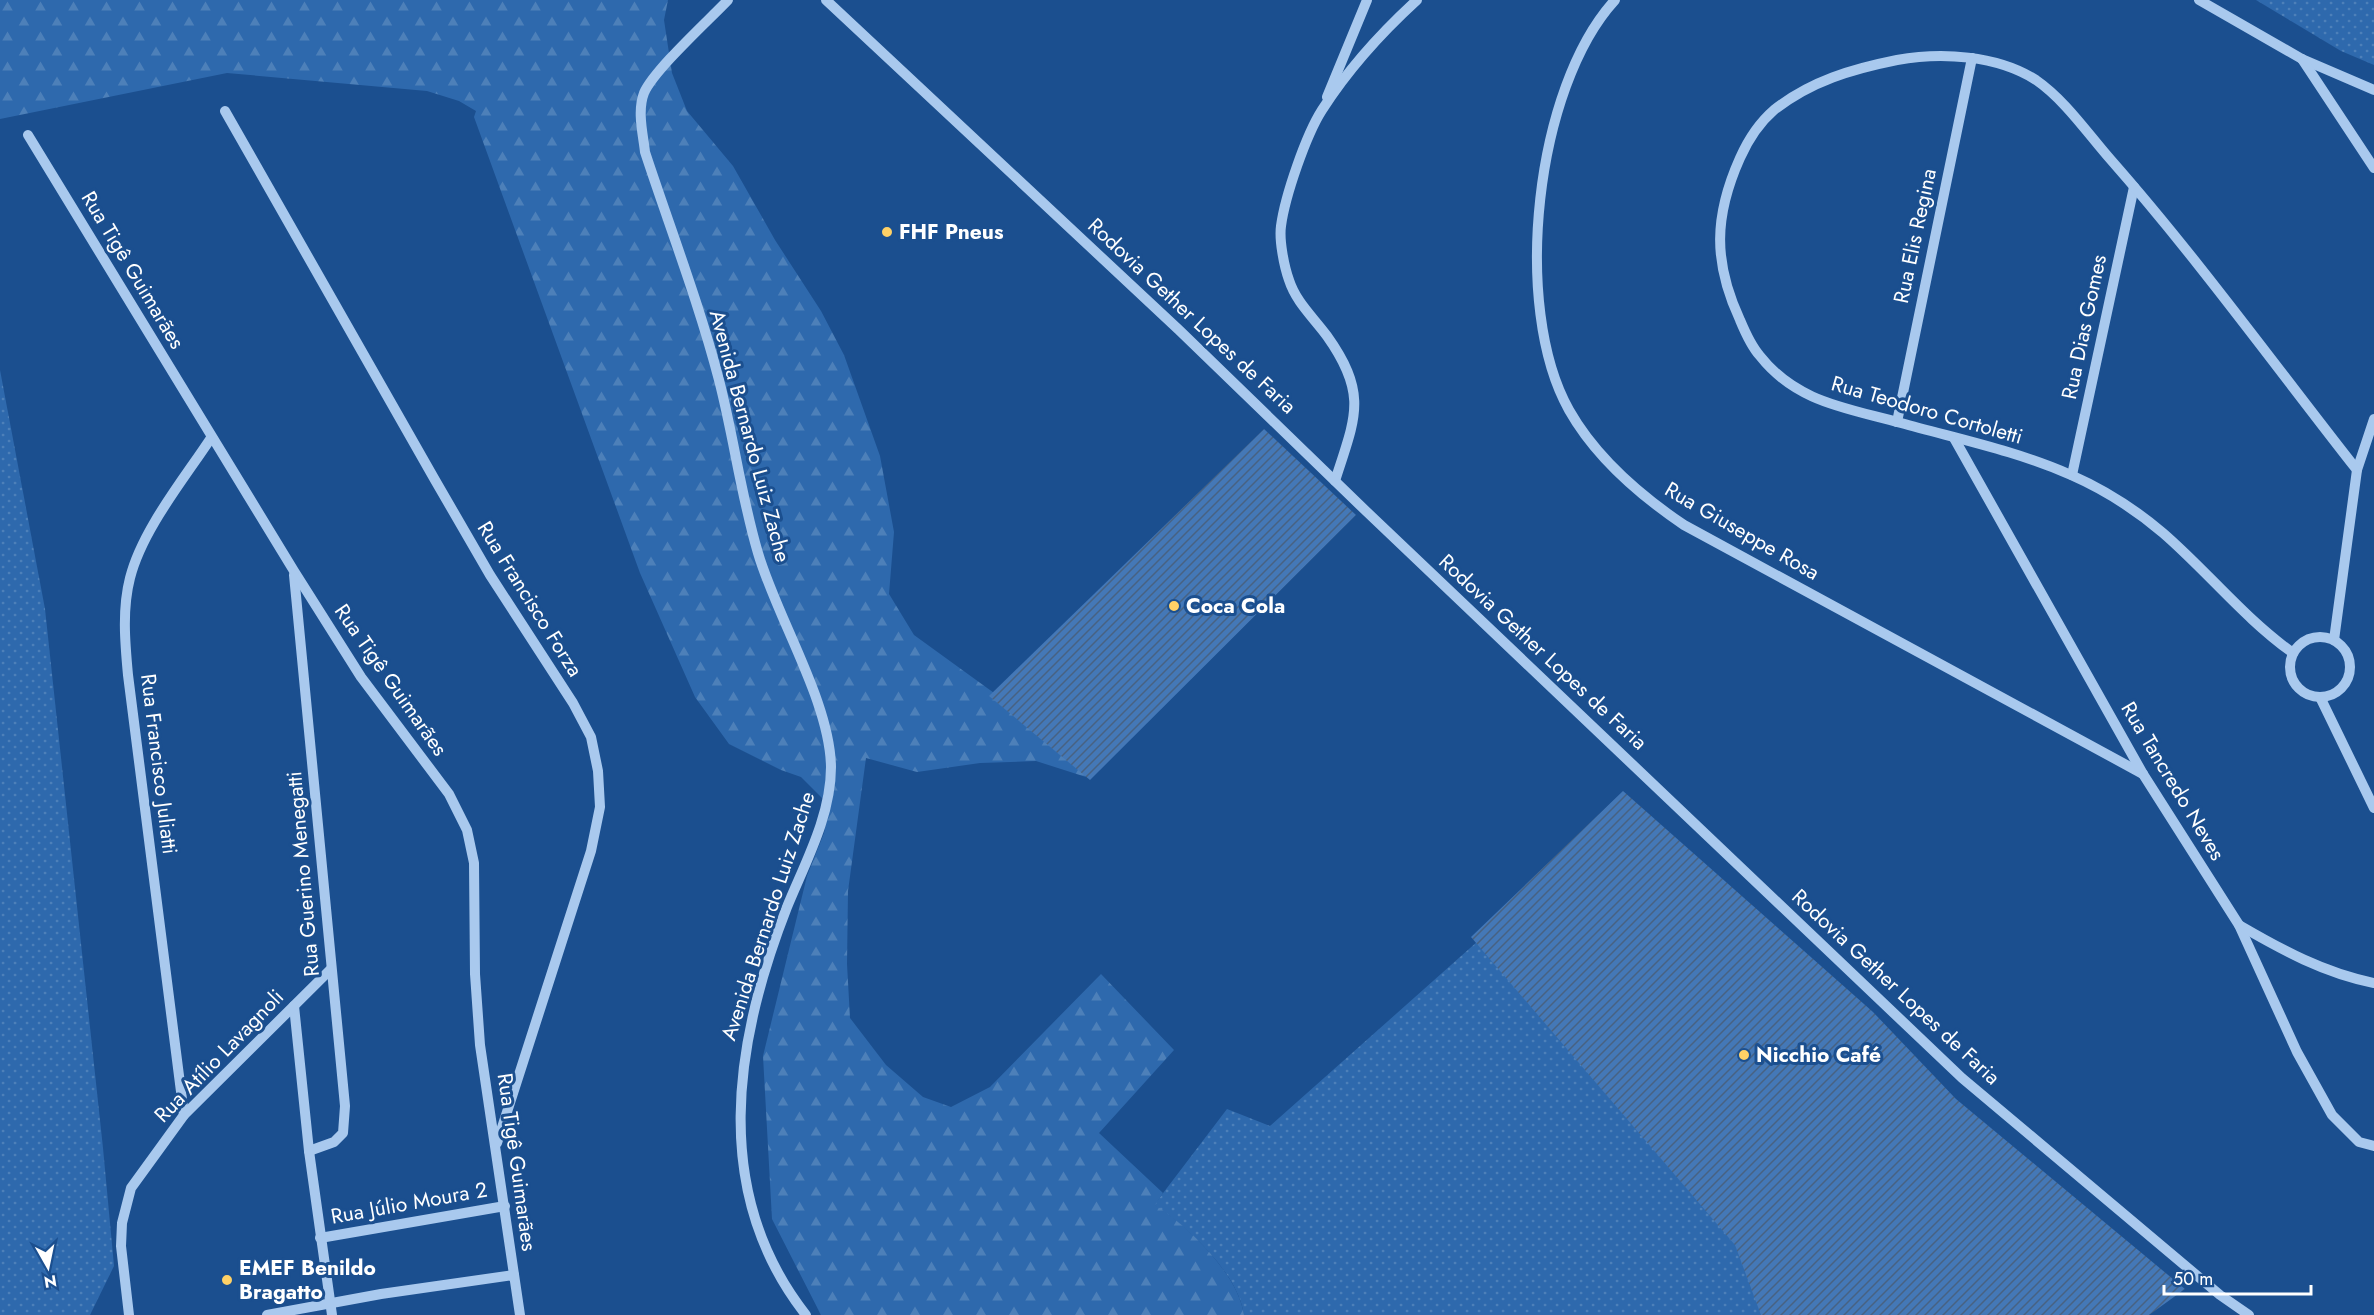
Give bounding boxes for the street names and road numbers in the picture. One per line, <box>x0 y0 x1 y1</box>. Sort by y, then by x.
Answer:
street label: Rua Elis Regina <box>1886 166 1944 306</box>
street label: Rua Tigê Guimarães <box>74 185 192 355</box>
street label: Rodovia Gether Lopes de Faria <box>1081 211 1303 421</box>
street label: Rua Dias Gomes <box>2054 252 2114 402</box>
street label: Avenida Bernardo Luiz Zache <box>702 306 798 566</box>
street label: Rua Teodoro Cortoletti <box>1828 368 2026 452</box>
street label: Rua Giuseppe Rosa <box>1659 474 1825 588</box>
street label: Rua Francisco Forza <box>470 515 590 683</box>
street label: Rodovia Gether Lopes de Faria <box>1432 547 1654 757</box>
street label: Rua Tigê Guimarães <box>327 598 455 762</box>
street label: Rua Francisco Juliatti <box>133 672 185 856</box>
street label: Rua Tancredo Neves <box>2114 696 2232 866</box>
street label: Rua Guerino Menegatti <box>279 770 327 978</box>
street label: Avenida Bernardo Luiz Zache <box>714 788 823 1044</box>
street label: Rodovia Gether Lopes de Faria <box>1785 882 2007 1092</box>
street label: Rua Atílio Lavagnoli <box>147 983 291 1129</box>
street label: Rua Tigê Guimarães <box>490 1071 544 1253</box>
street label: Rua Júlio Moura 2 <box>328 1174 490 1232</box>

